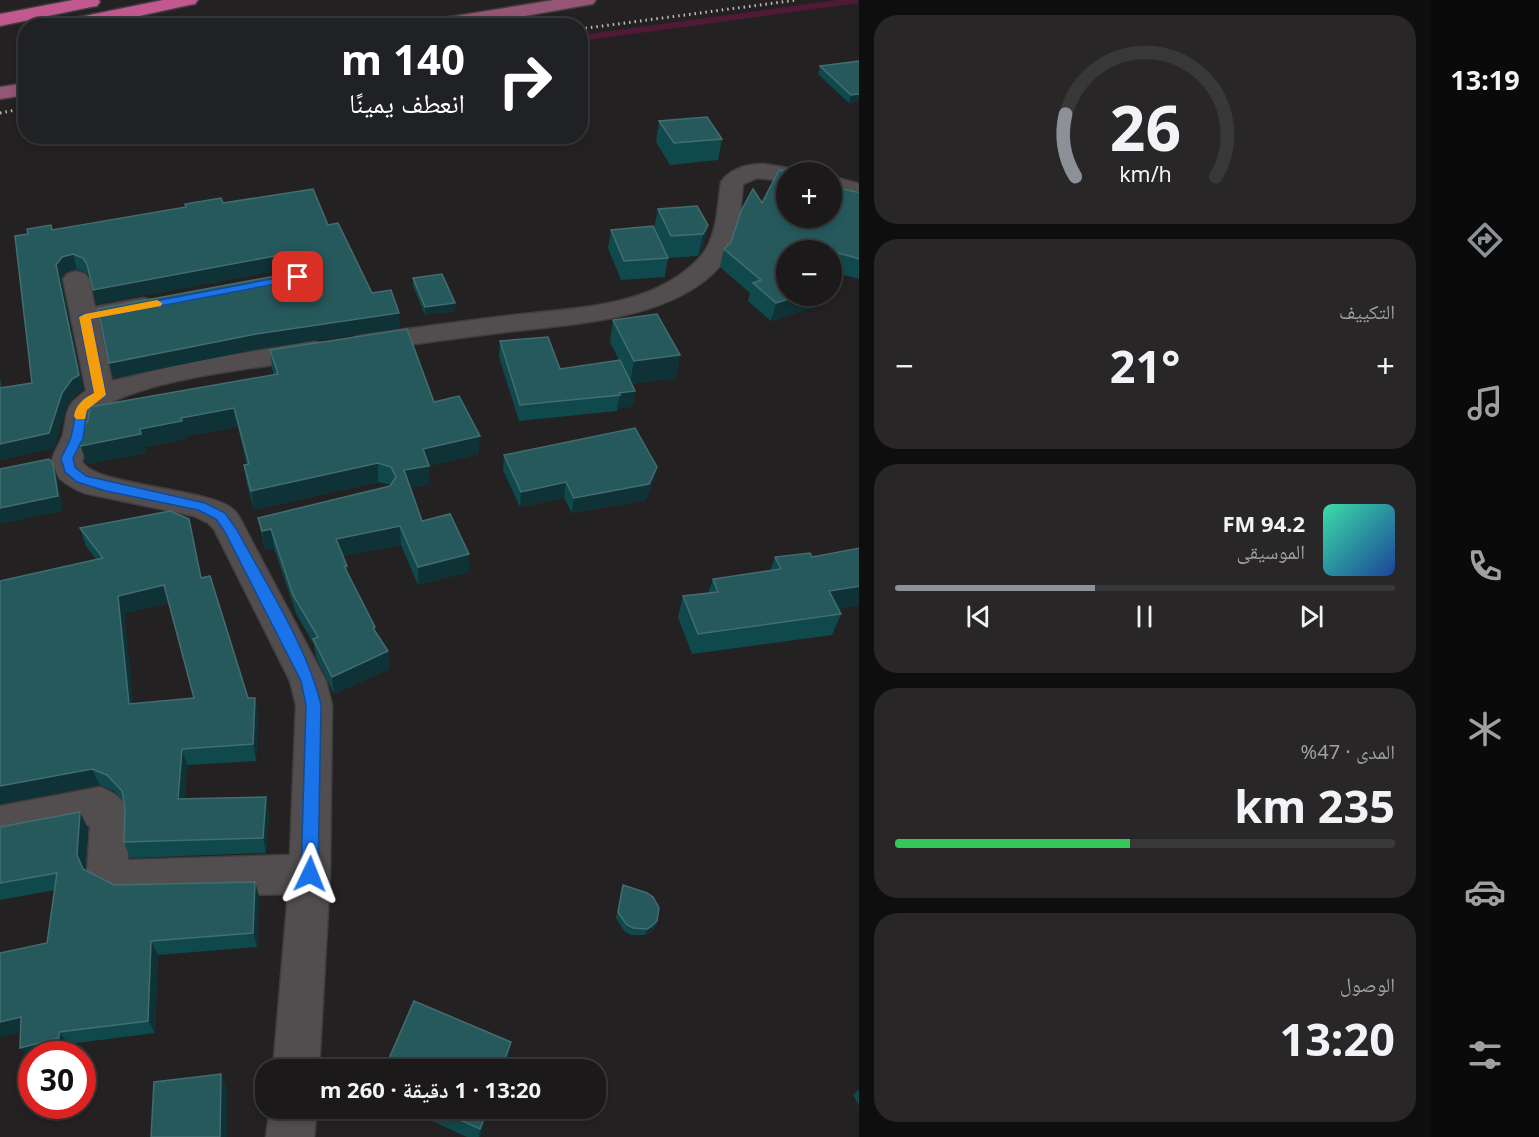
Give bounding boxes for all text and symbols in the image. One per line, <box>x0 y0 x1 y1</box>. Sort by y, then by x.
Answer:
text: 140 m <box>341 30 465 87</box>
icon: right <box>486 42 564 120</box>
text: 13:19 <box>1450 61 1520 98</box>
text: انعطف يمينًا <box>349 84 465 121</box>
text: 26 <box>1109 84 1181 169</box>
text: km/h <box>1119 159 1171 188</box>
map controls <box>776 162 842 306</box>
button: + <box>776 162 842 228</box>
icon: directions <box>1464 219 1506 261</box>
button: − <box>776 240 842 306</box>
pin <box>272 251 323 302</box>
icon: arrive <box>281 260 314 293</box>
text: التكييف <box>1339 298 1395 325</box>
text: 21° <box>1110 335 1180 396</box>
text: − <box>895 343 914 388</box>
text: + <box>1376 343 1395 388</box>
icon: music <box>1464 382 1506 424</box>
text: 94.2 FM <box>1223 508 1305 538</box>
text: الموسيقى <box>1237 538 1305 565</box>
icon: phone <box>1464 545 1506 587</box>
icon: previous <box>962 600 995 633</box>
icon: pause <box>1128 600 1161 633</box>
icon: next <box>1295 600 1328 633</box>
icon: climate <box>1464 708 1506 750</box>
text: المدى · 47% <box>1301 738 1395 765</box>
text: 235 km <box>1234 775 1395 836</box>
position arrow <box>278 842 342 906</box>
icon: car <box>1464 871 1506 913</box>
text: الوصول <box>1340 971 1395 998</box>
text: 13:20 <box>1279 1008 1395 1069</box>
icon: filters <box>1464 1034 1506 1076</box>
speed limit sign: 30 <box>18 1041 96 1119</box>
text: 13:20 · 1 دقيقة · 260 m <box>320 1074 541 1104</box>

